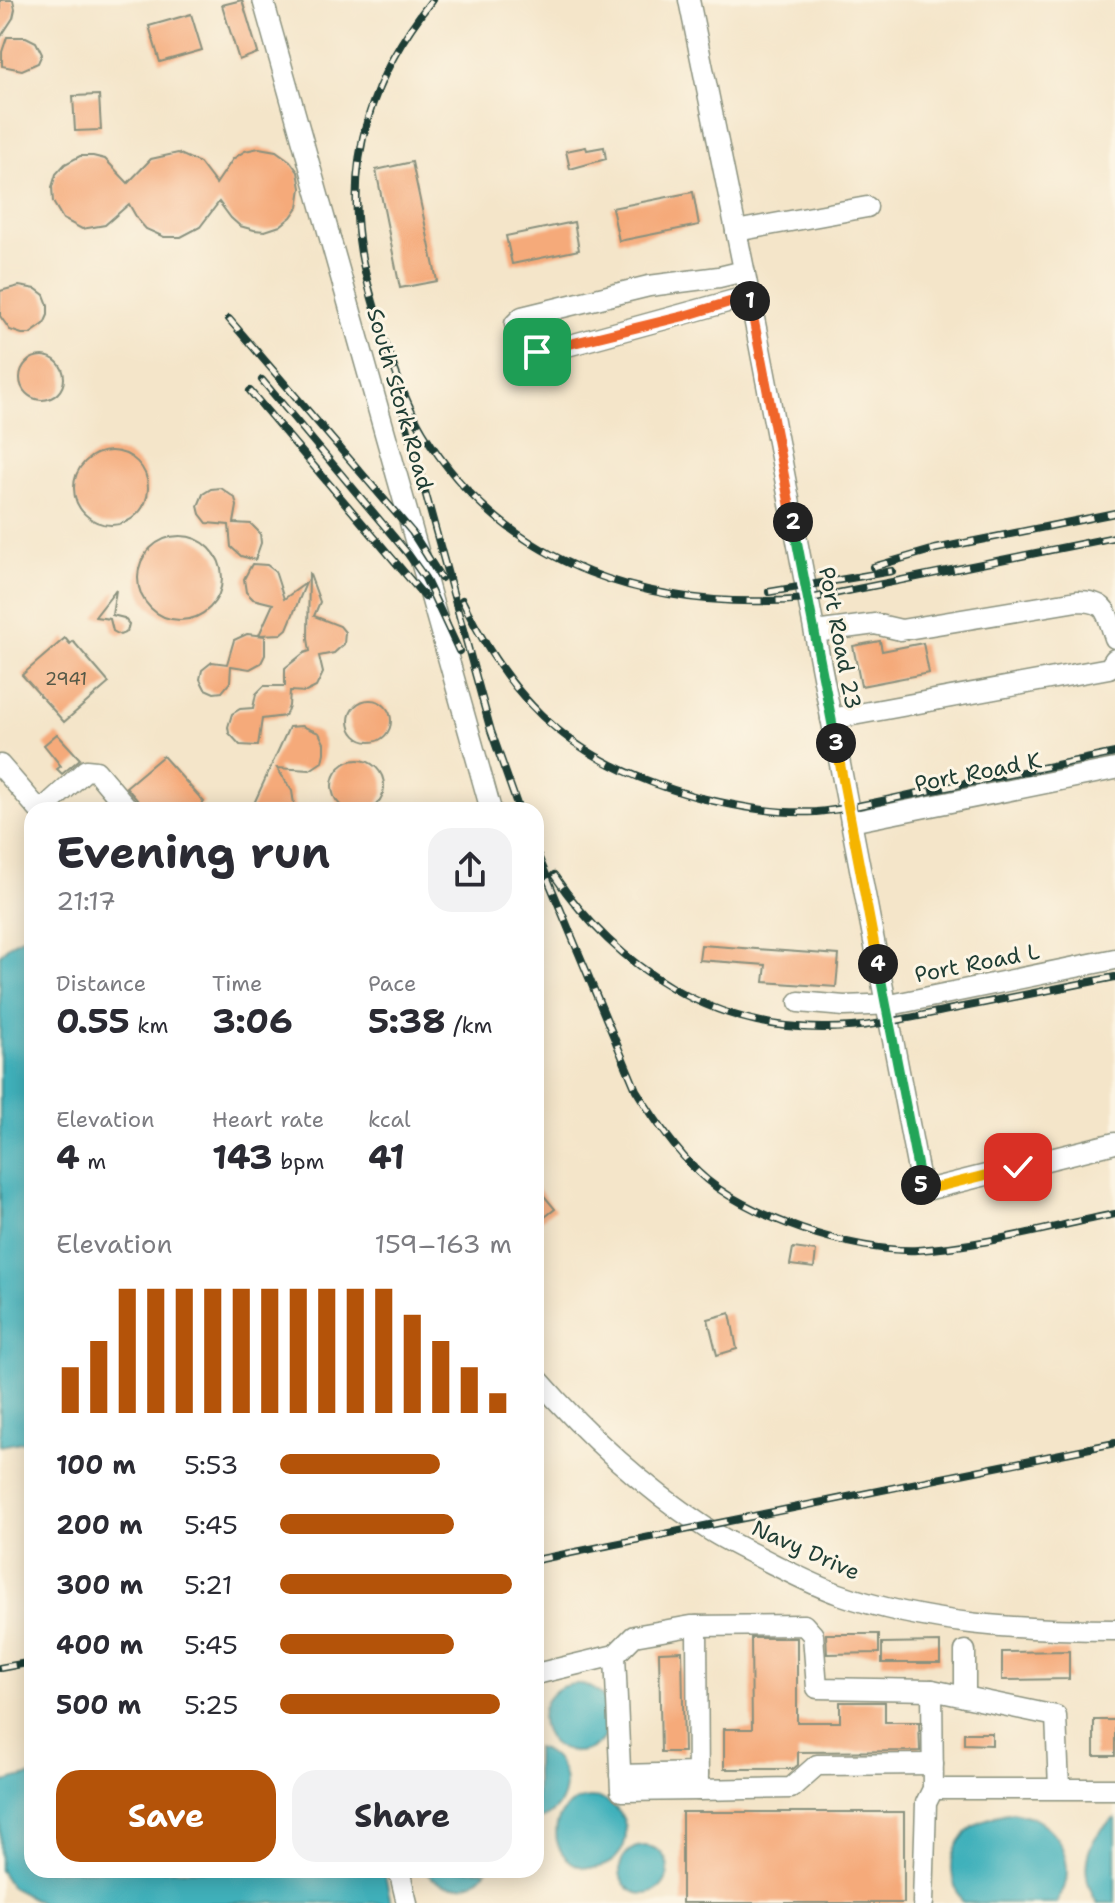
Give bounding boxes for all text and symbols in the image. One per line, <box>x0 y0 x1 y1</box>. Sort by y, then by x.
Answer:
pin: 1 <box>730 281 770 321</box>
text: 1 <box>745 286 755 315</box>
street label: South Stork Road <box>360 305 440 493</box>
pin <box>503 318 571 386</box>
icon: arrive <box>515 330 559 374</box>
pin: 2 <box>773 502 813 542</box>
text: 2 <box>785 507 801 536</box>
street label: Port Road 23 <box>812 564 868 712</box>
house number: 2941 <box>45 667 87 691</box>
pin: 3 <box>816 723 856 763</box>
text: 3 <box>828 728 844 757</box>
street label: Port Road K <box>912 745 1044 799</box>
text: Evening run <box>56 823 330 882</box>
button: share <box>428 828 512 912</box>
text: 21:17 <box>56 883 116 918</box>
street label: Port Road L <box>912 937 1042 989</box>
pin: 4 <box>858 944 898 984</box>
text: 4 <box>870 949 886 978</box>
text: Distance <box>56 969 146 998</box>
text: Time <box>212 969 262 998</box>
text: Pace <box>368 969 416 998</box>
text: 0.55 <box>56 998 130 1044</box>
text: 3:06 <box>212 998 293 1044</box>
text: 5:38 <box>368 998 446 1044</box>
text: km <box>130 1011 168 1040</box>
text: /km <box>446 1011 493 1040</box>
text: Elevation <box>56 1105 154 1134</box>
text: Heart rate <box>212 1105 324 1134</box>
text: kcal <box>368 1105 411 1134</box>
pin <box>984 1133 1052 1201</box>
text: 4 <box>56 1134 80 1180</box>
text: 143 <box>212 1134 273 1180</box>
text: 41 <box>368 1134 405 1180</box>
icon: check <box>996 1145 1040 1189</box>
text: m <box>80 1147 106 1176</box>
text: bpm <box>273 1147 324 1176</box>
pin: 5 <box>901 1165 941 1205</box>
text: 5 <box>914 1170 928 1199</box>
text: Elevation <box>56 1226 172 1261</box>
text: 159–163 m <box>374 1226 512 1261</box>
text: 100 m <box>56 1447 136 1482</box>
text: 5:53 <box>184 1447 238 1482</box>
text: 200 m <box>56 1507 143 1542</box>
text: 5:45 <box>184 1507 238 1542</box>
street label: Navy Drive <box>747 1513 865 1587</box>
text: 300 m <box>56 1567 143 1602</box>
text: 5:21 <box>184 1567 233 1602</box>
text: 400 m <box>56 1627 143 1662</box>
text: 5:45 <box>184 1627 238 1662</box>
text: 500 m <box>56 1687 141 1722</box>
text: 5:25 <box>184 1687 238 1722</box>
button: Save <box>56 1770 276 1862</box>
button: Share <box>292 1770 512 1862</box>

